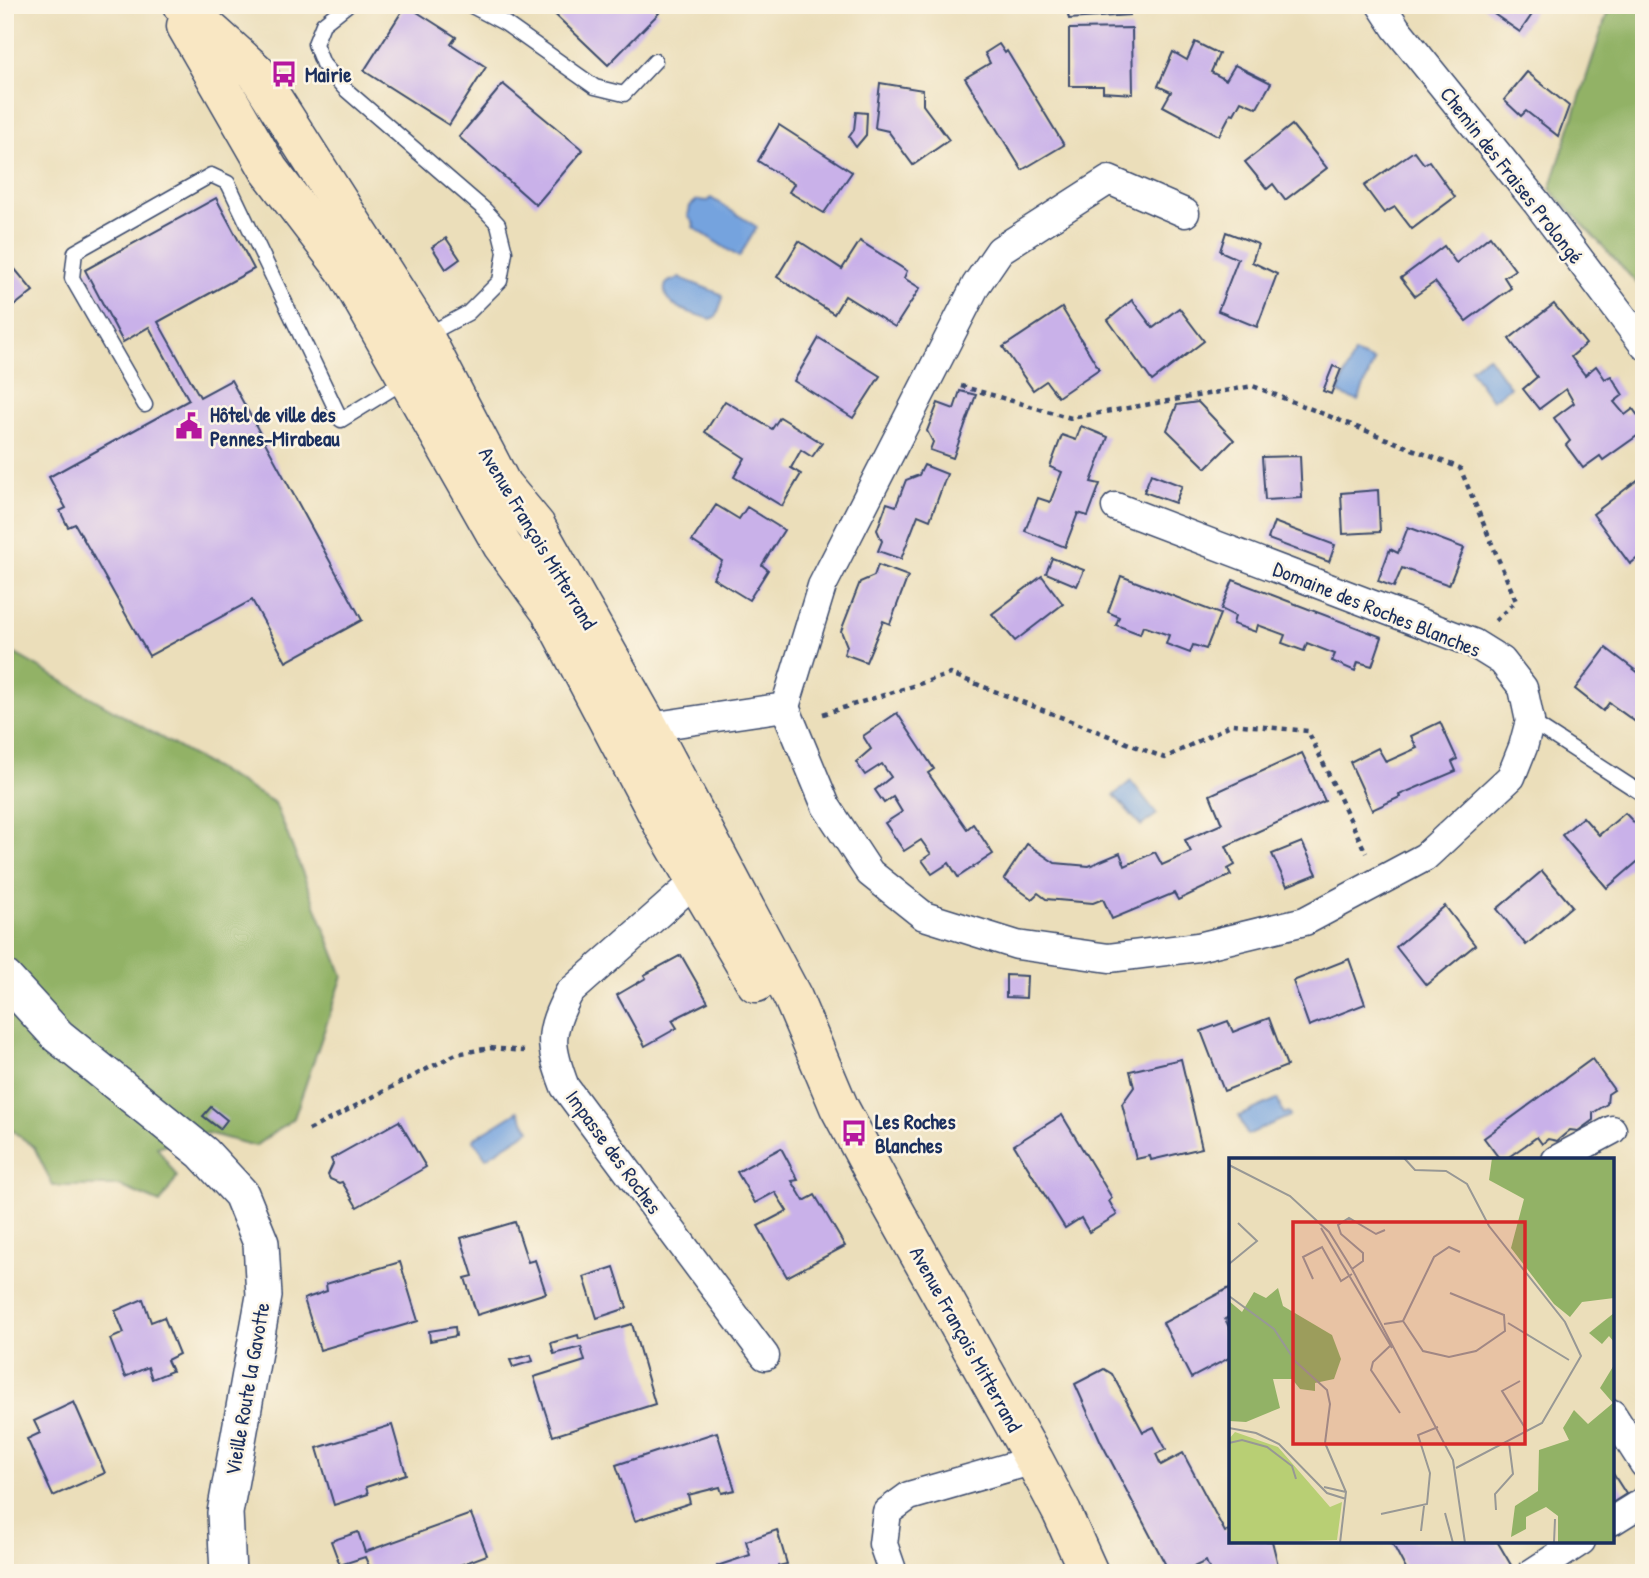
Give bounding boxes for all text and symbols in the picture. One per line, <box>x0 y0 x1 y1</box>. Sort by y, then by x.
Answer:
bus stop icon: Mairie <box>269 59 299 89</box>
place label: Mairie <box>305 60 352 89</box>
street label: Chemin des Fraises Prolongé <box>1434 80 1590 270</box>
place label: Hôtel de ville des Pennes-Mirabeau <box>210 400 340 453</box>
public building icon: Hôtel de ville des Pennes-Mirabeau <box>174 411 204 441</box>
street label: Avenue François Mitterrand <box>472 441 604 635</box>
street label: Domaine des Roches Blanches <box>1269 554 1485 664</box>
street label: Impasse des Roches <box>559 1084 669 1220</box>
place label: Les Roches Blanches <box>875 1107 956 1160</box>
bus stop icon: Les Roches Blanches <box>839 1118 869 1148</box>
inset map <box>1229 1158 1614 1543</box>
street label: Avenue François Mitterrand <box>903 1241 1029 1437</box>
street label: Vieille Route la Gavotte <box>218 1300 276 1478</box>

